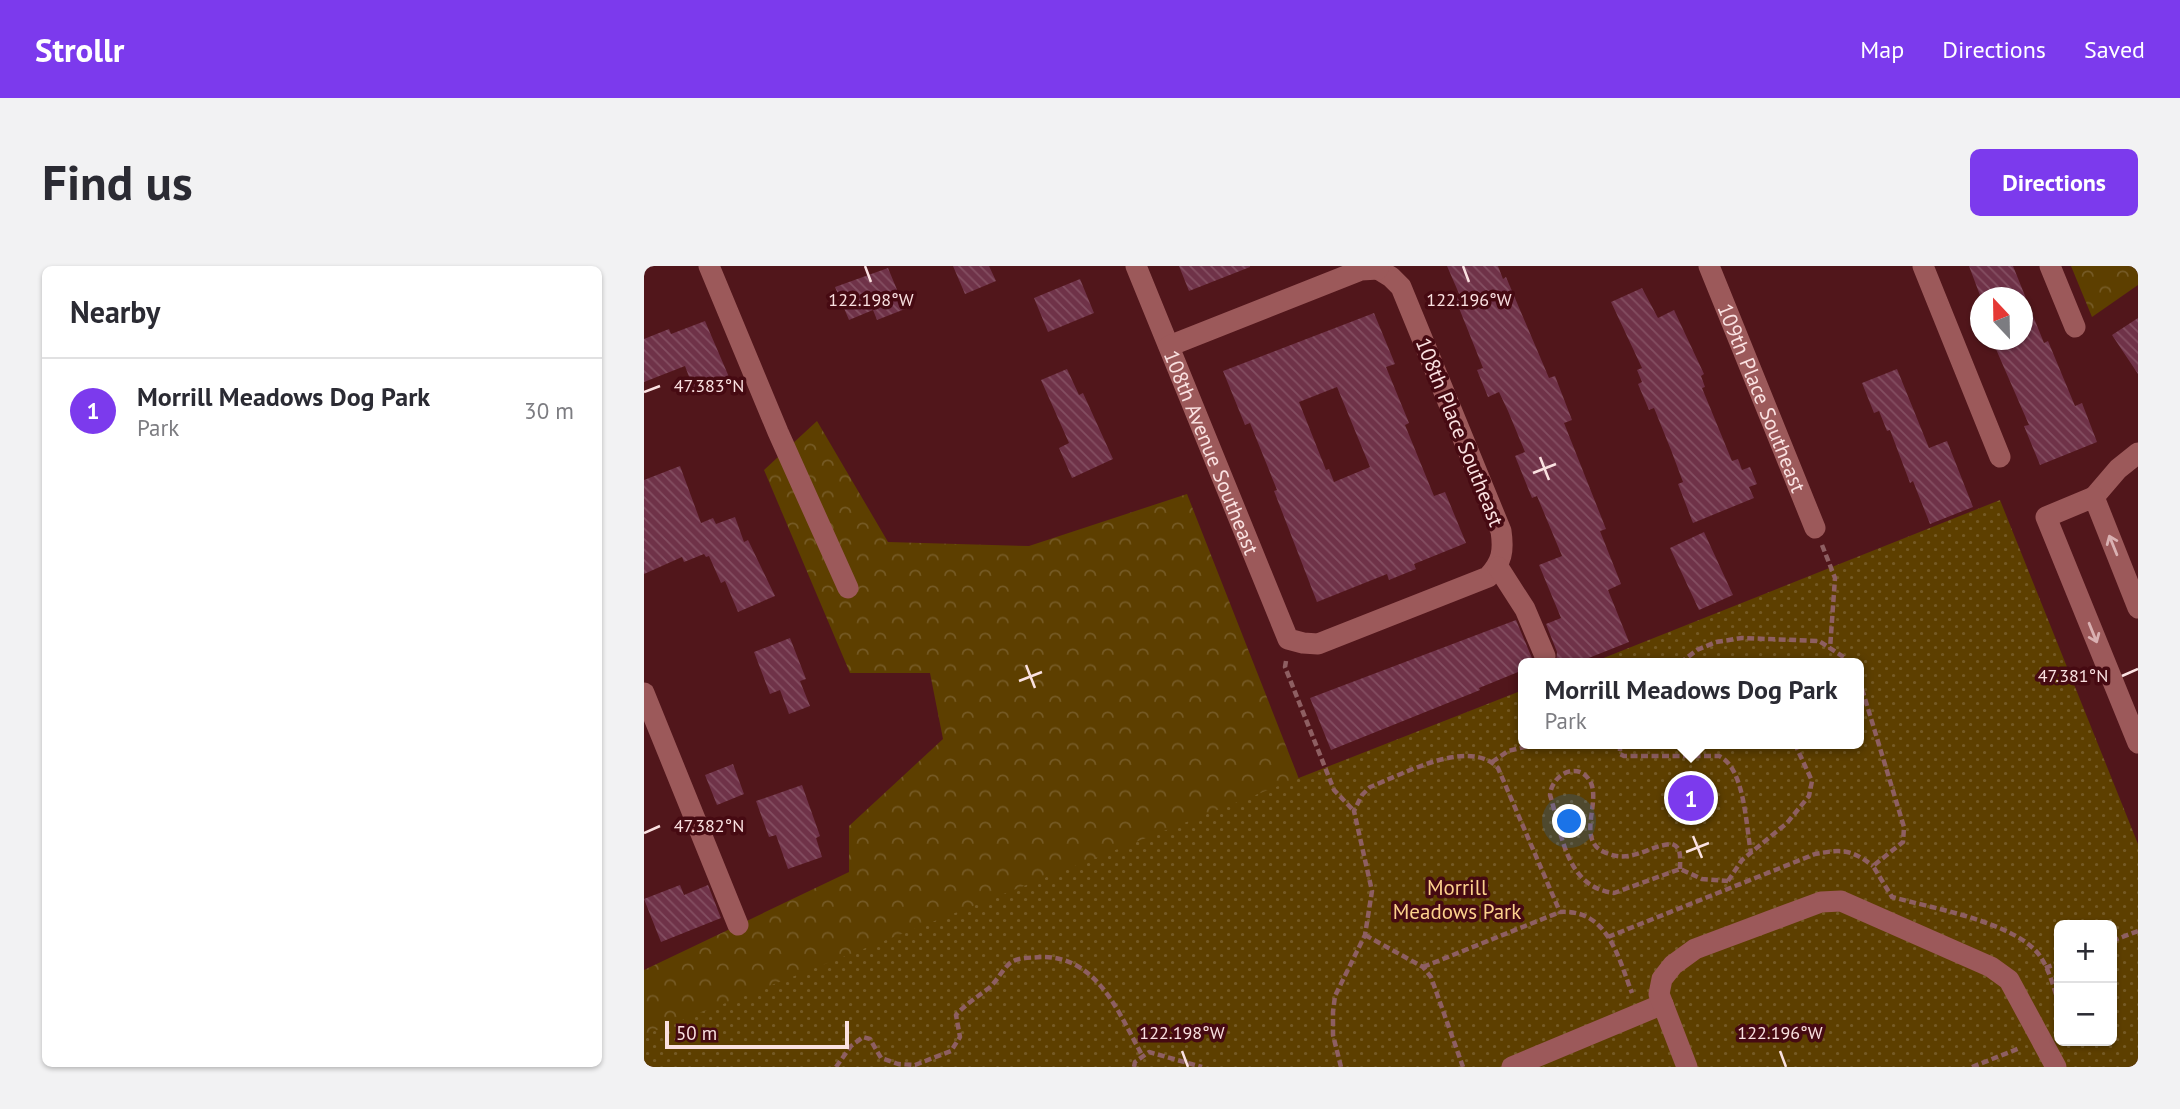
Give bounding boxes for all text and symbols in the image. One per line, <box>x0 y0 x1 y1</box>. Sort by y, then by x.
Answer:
text: Strollr <box>35 28 124 71</box>
text: Map <box>1860 34 1904 65</box>
text: Directions <box>1942 34 2046 65</box>
text: Saved <box>2084 34 2145 65</box>
button: Directions <box>1970 149 2138 216</box>
text: Find us <box>42 150 193 214</box>
north arrow <box>1970 287 2033 350</box>
text: 122.198°W <box>828 288 914 311</box>
text: 122.196°W <box>1426 288 1512 311</box>
text: Nearby <box>70 292 160 331</box>
street label: 109th Place Southeast <box>1712 299 1813 496</box>
street label: 108th Place Southeast <box>1410 334 1510 530</box>
street label: 108th Avenue Southeast <box>1158 346 1266 558</box>
text: 47.383°N <box>674 374 744 397</box>
text: Morrill Meadows Dog Park <box>137 380 430 413</box>
text: 1 <box>86 396 100 425</box>
text: 30 m <box>524 396 574 425</box>
text: Park <box>137 413 179 442</box>
one-way arrow <box>2105 534 2118 556</box>
one-way arrow <box>2088 622 2101 643</box>
popup <box>1518 658 1864 749</box>
text: 47.381°N <box>2038 664 2108 687</box>
text: Morrill Meadows Dog Park <box>1544 673 1838 706</box>
text: Park <box>1544 706 1587 735</box>
pin: 1 <box>1668 772 1714 824</box>
your location <box>1552 804 1586 838</box>
text: 47.382°N <box>674 814 744 837</box>
park label: Morrill Meadows Park <box>1393 874 1521 925</box>
map controls <box>2054 920 2117 1046</box>
button: + <box>2054 920 2117 983</box>
button: − <box>2054 983 2117 1046</box>
scale bar <box>665 1018 849 1050</box>
text: 50 m <box>676 1021 717 1045</box>
text: 122.198°W <box>1139 1021 1225 1044</box>
text: 122.196°W <box>1737 1021 1823 1044</box>

